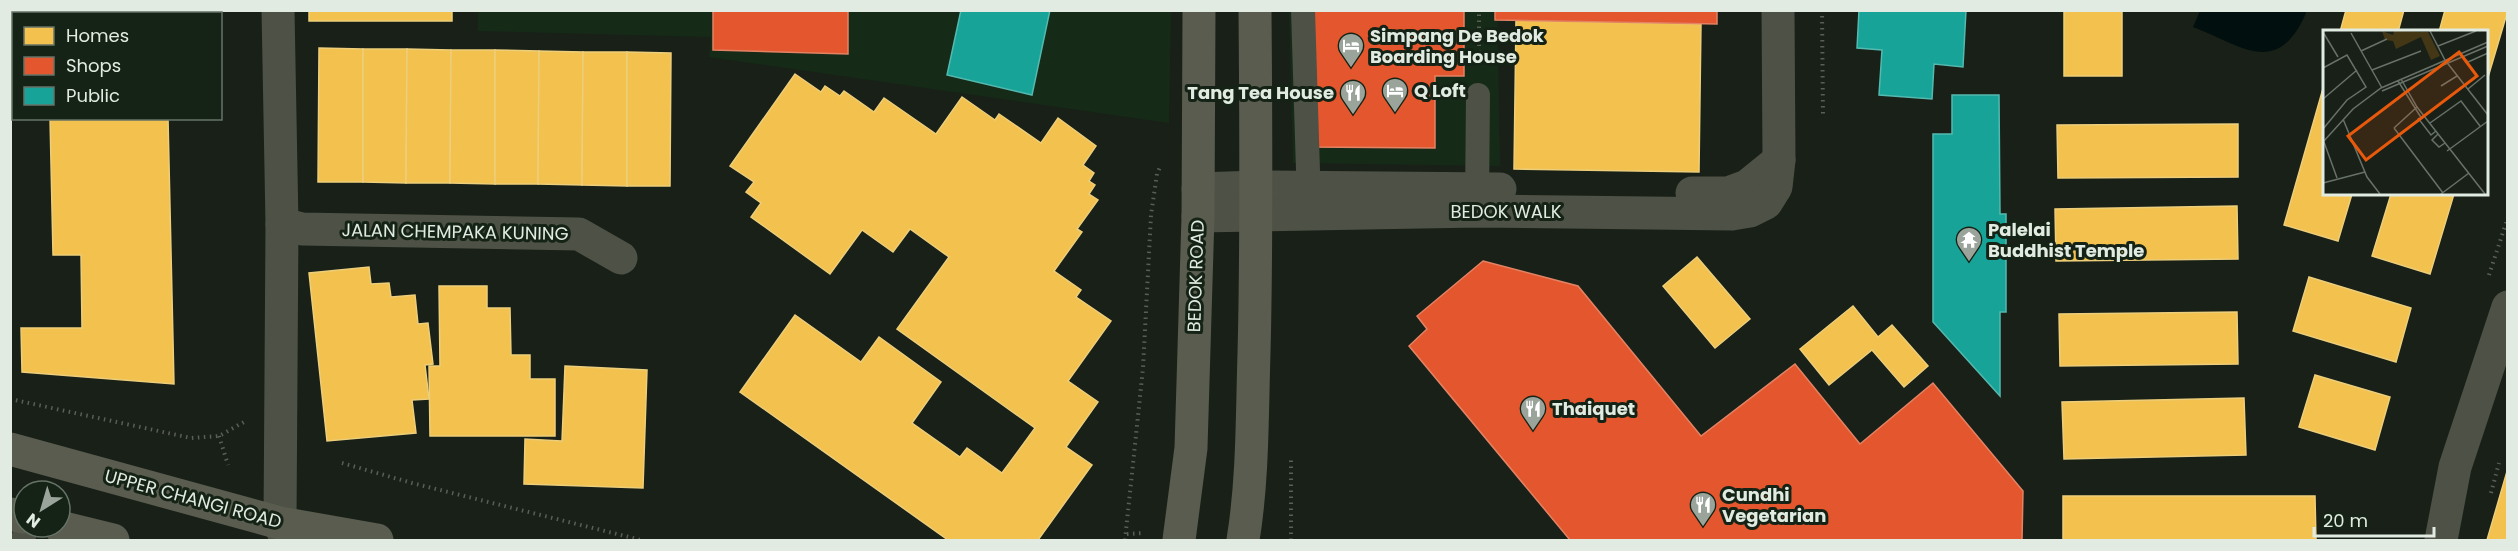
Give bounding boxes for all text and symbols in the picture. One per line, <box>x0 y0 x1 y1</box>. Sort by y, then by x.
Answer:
legend <box>12 12 222 120</box>
text: Homes <box>66 23 129 48</box>
place label: Simpang De Bedok Boarding House <box>1370 23 1545 69</box>
inset map <box>2323 30 2488 195</box>
hotel icon: Simpang De Bedok Boarding House <box>1336 31 1366 69</box>
text: Shops <box>66 53 121 78</box>
hotel icon: Q Loft <box>1380 76 1410 114</box>
restaurant icon: Tang Tea House <box>1338 78 1368 116</box>
place label: Q Loft <box>1414 78 1466 103</box>
place label: Tang Tea House <box>1187 80 1334 105</box>
text: Public <box>66 83 120 108</box>
street label: BEDOK WALK <box>1451 199 1562 224</box>
street label: JALAN CHEMPAKA KUNING <box>341 217 569 246</box>
place label: Palelai Buddhist Temple <box>1988 217 2144 263</box>
street label: BEDOK ROAD <box>1181 219 1210 333</box>
temple icon: Palelai Buddhist Temple <box>1954 225 1984 263</box>
restaurant icon: Thaiquet <box>1518 394 1548 432</box>
place label: Thaiquet <box>1552 396 1635 421</box>
street label: UPPER CHANGI ROAD <box>102 463 284 534</box>
north arrow <box>12 479 72 539</box>
place label: Cundhi Vegetarian <box>1722 482 1826 528</box>
restaurant icon: Cundhi Vegetarian <box>1688 490 1718 528</box>
scale bar <box>2314 500 2434 538</box>
text: N <box>22 508 45 533</box>
text: 20 m <box>2323 508 2368 533</box>

